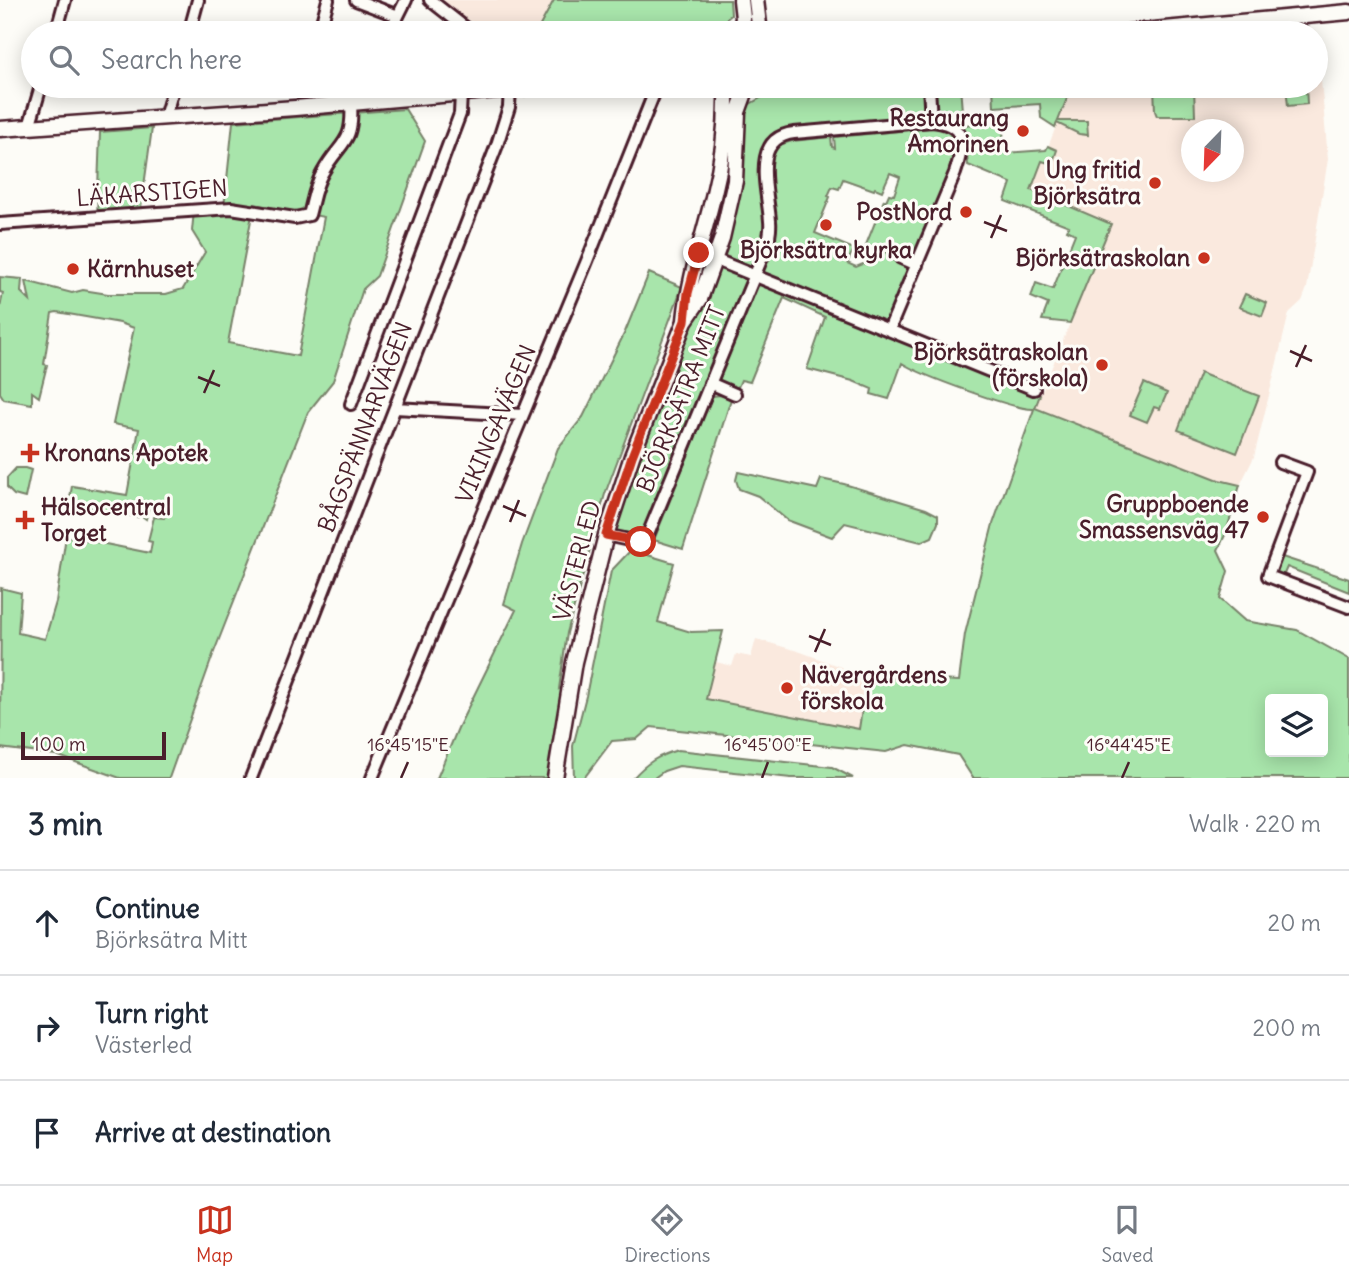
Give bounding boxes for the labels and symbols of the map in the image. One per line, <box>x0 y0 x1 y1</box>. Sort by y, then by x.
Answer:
place label: Restaurang Amorinen <box>889 103 1009 158</box>
north arrow <box>1181 119 1244 182</box>
marker: Restaurang Amorinen <box>1015 123 1031 139</box>
place label: Ung fritid Björksätra <box>1033 155 1141 210</box>
street label: LÄKARSTIGEN <box>75 173 228 212</box>
marker: Ung fritid Björksätra <box>1147 175 1163 191</box>
place label: PostNord <box>856 197 952 226</box>
marker: PostNord <box>958 204 974 220</box>
marker: Björksätra kyrka <box>818 217 834 233</box>
place label: Björksätra kyrka <box>740 235 912 264</box>
route end <box>683 237 714 268</box>
place label: Björksätraskolan <box>1016 243 1190 272</box>
marker: Björksätraskolan <box>1196 250 1212 266</box>
place label: Kärnhuset <box>87 254 194 283</box>
marker: Kärnhuset <box>65 261 81 277</box>
street label: BJÖRKSÄTRA MITT <box>630 301 731 497</box>
street label: BÅGSPÄNNARVÄGEN <box>311 318 418 536</box>
place label: Björksätraskolan (förskola) <box>914 337 1088 392</box>
street label: VIKINGAVÄGEN <box>449 340 542 508</box>
marker: Björksätraskolan (förskola) <box>1094 357 1110 373</box>
place label: Kronans Apotek <box>44 438 209 467</box>
marker: Kronans Apotek <box>22 445 38 461</box>
place label: Gruppboende Smassensväg 47 <box>1079 489 1250 544</box>
place label: Hälsocentral Torget <box>41 492 171 547</box>
street label: VÄSTERLED <box>546 497 607 624</box>
marker: Gruppboende Smassensväg 47 <box>1255 509 1271 525</box>
marker: Hälsocentral Torget <box>15 510 35 530</box>
route start <box>625 526 656 557</box>
place label: Nävergårdens förskola <box>801 660 947 715</box>
marker: Nävergårdens förskola <box>779 680 795 696</box>
scale bar <box>21 729 166 761</box>
text: 16°45'15"E <box>367 733 449 756</box>
text: 16°45'00"E <box>724 733 812 756</box>
text: 16°44'45"E <box>1087 733 1171 756</box>

